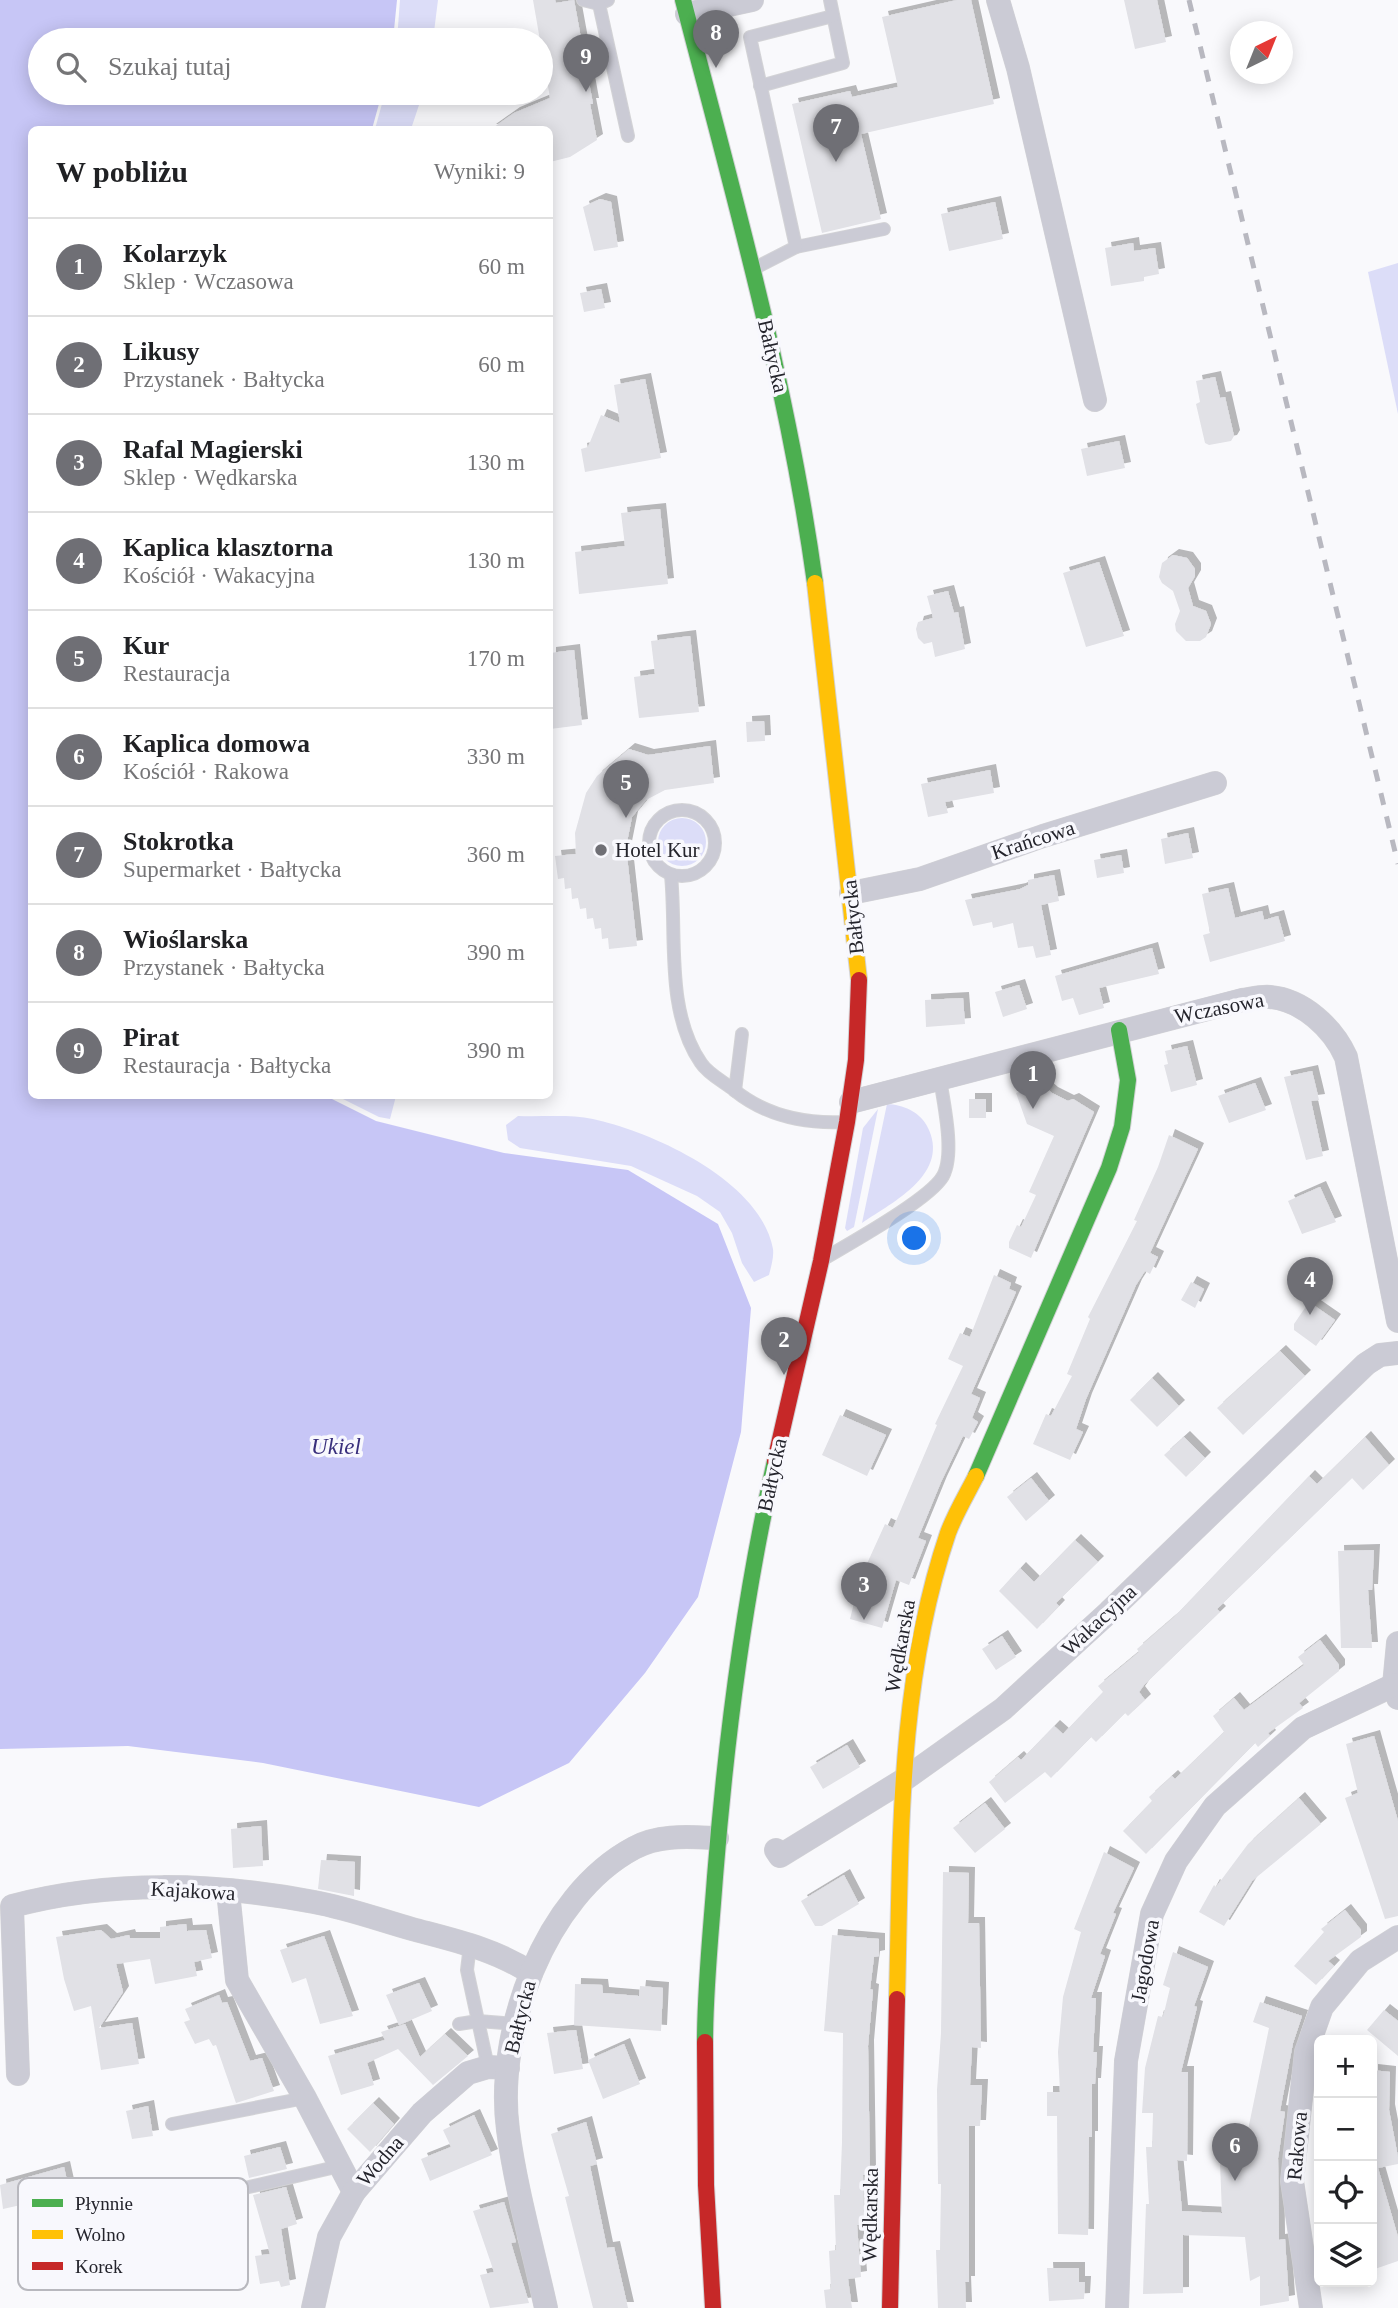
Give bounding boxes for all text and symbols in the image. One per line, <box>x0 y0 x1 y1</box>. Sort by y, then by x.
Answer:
pin: 8 <box>693 10 739 68</box>
north arrow <box>1230 21 1293 84</box>
search box <box>28 28 553 105</box>
pin: 9 <box>563 34 609 92</box>
icon: search <box>52 48 90 86</box>
text: Szukaj tutaj <box>108 52 231 81</box>
pin: 7 <box>813 104 859 162</box>
text: W pobliżu <box>56 155 188 188</box>
text: Wyniki: 9 <box>434 159 525 184</box>
text: Kolarzyk <box>123 239 227 268</box>
text: 1 <box>73 254 85 279</box>
text: 60 m <box>478 254 525 279</box>
text: Sklep · Wczasowa <box>123 269 294 294</box>
street label: Bałtycka <box>753 317 793 396</box>
text: Likusy <box>123 337 200 366</box>
text: 2 <box>73 352 85 377</box>
text: 60 m <box>478 352 525 377</box>
text: Przystanek · Bałtycka <box>123 367 325 392</box>
text: Rafal Magierski <box>123 435 303 464</box>
text: 3 <box>73 450 85 475</box>
text: 130 m <box>467 450 525 475</box>
text: Sklep · Wędkarska <box>123 465 298 490</box>
text: Kaplica klasztorna <box>123 533 333 562</box>
text: 4 <box>73 548 85 573</box>
text: 130 m <box>467 548 525 573</box>
text: Kościół · Wakacyjna <box>123 563 315 588</box>
text: Kur <box>123 631 169 660</box>
text: 5 <box>73 646 85 671</box>
text: 170 m <box>467 646 525 671</box>
text: Restauracja <box>123 661 230 686</box>
text: Kaplica domowa <box>123 729 310 758</box>
text: 6 <box>73 744 85 769</box>
text: 330 m <box>467 744 525 769</box>
text: Kościół · Rakowa <box>123 759 289 784</box>
pin: 5 <box>603 760 649 818</box>
street label: Krańcowa <box>988 815 1078 865</box>
text: Stokrotka <box>123 827 234 856</box>
place label: Hotel Kur <box>615 838 700 862</box>
text: 7 <box>73 842 85 867</box>
text: 360 m <box>467 842 525 867</box>
marker: Hotel Kur <box>593 842 609 858</box>
text: Supermarket · Bałtycka <box>123 857 341 882</box>
street label: Bałtycka <box>837 878 869 955</box>
text: Wioślarska <box>123 925 248 954</box>
text: 8 <box>73 940 85 965</box>
text: 390 m <box>467 940 525 965</box>
text: Przystanek · Bałtycka <box>123 955 325 980</box>
street label: Wczasowa <box>1172 987 1267 1028</box>
text: Pirat <box>123 1023 179 1052</box>
text: 9 <box>73 1038 85 1063</box>
text: 390 m <box>467 1038 525 1063</box>
pin: 1 <box>1010 1051 1056 1109</box>
text: Restauracja · Bałtycka <box>123 1053 331 1078</box>
your location <box>897 1221 931 1255</box>
pin: 4 <box>1287 1257 1333 1315</box>
pin: 2 <box>761 1317 807 1375</box>
water label: Ukiel <box>311 1434 361 1459</box>
street label: Bałtycka <box>753 1435 792 1514</box>
pin: 3 <box>841 1562 887 1620</box>
street label: Wakacyjna <box>1057 1579 1142 1660</box>
street label: Wędkarska <box>880 1597 920 1695</box>
street label: Kajakowa <box>150 1877 237 1905</box>
street label: Jagodowa <box>1126 1917 1164 2004</box>
street label: Bałtycka <box>499 1977 541 2056</box>
map controls <box>1314 2035 1377 2287</box>
button: + <box>1314 2035 1377 2098</box>
button: − <box>1314 2098 1377 2161</box>
street label: Rakowa <box>1282 2110 1312 2181</box>
pin: 6 <box>1212 2123 1258 2181</box>
street label: Wodna <box>352 2130 409 2191</box>
button: locate <box>1314 2161 1377 2224</box>
street label: Wędkarska <box>857 2167 883 2262</box>
legend <box>18 2178 248 2290</box>
text: Płynnie <box>75 2193 133 2214</box>
text: Wolno <box>75 2224 125 2245</box>
button: layers <box>1314 2224 1377 2287</box>
text: Korek <box>75 2256 123 2277</box>

